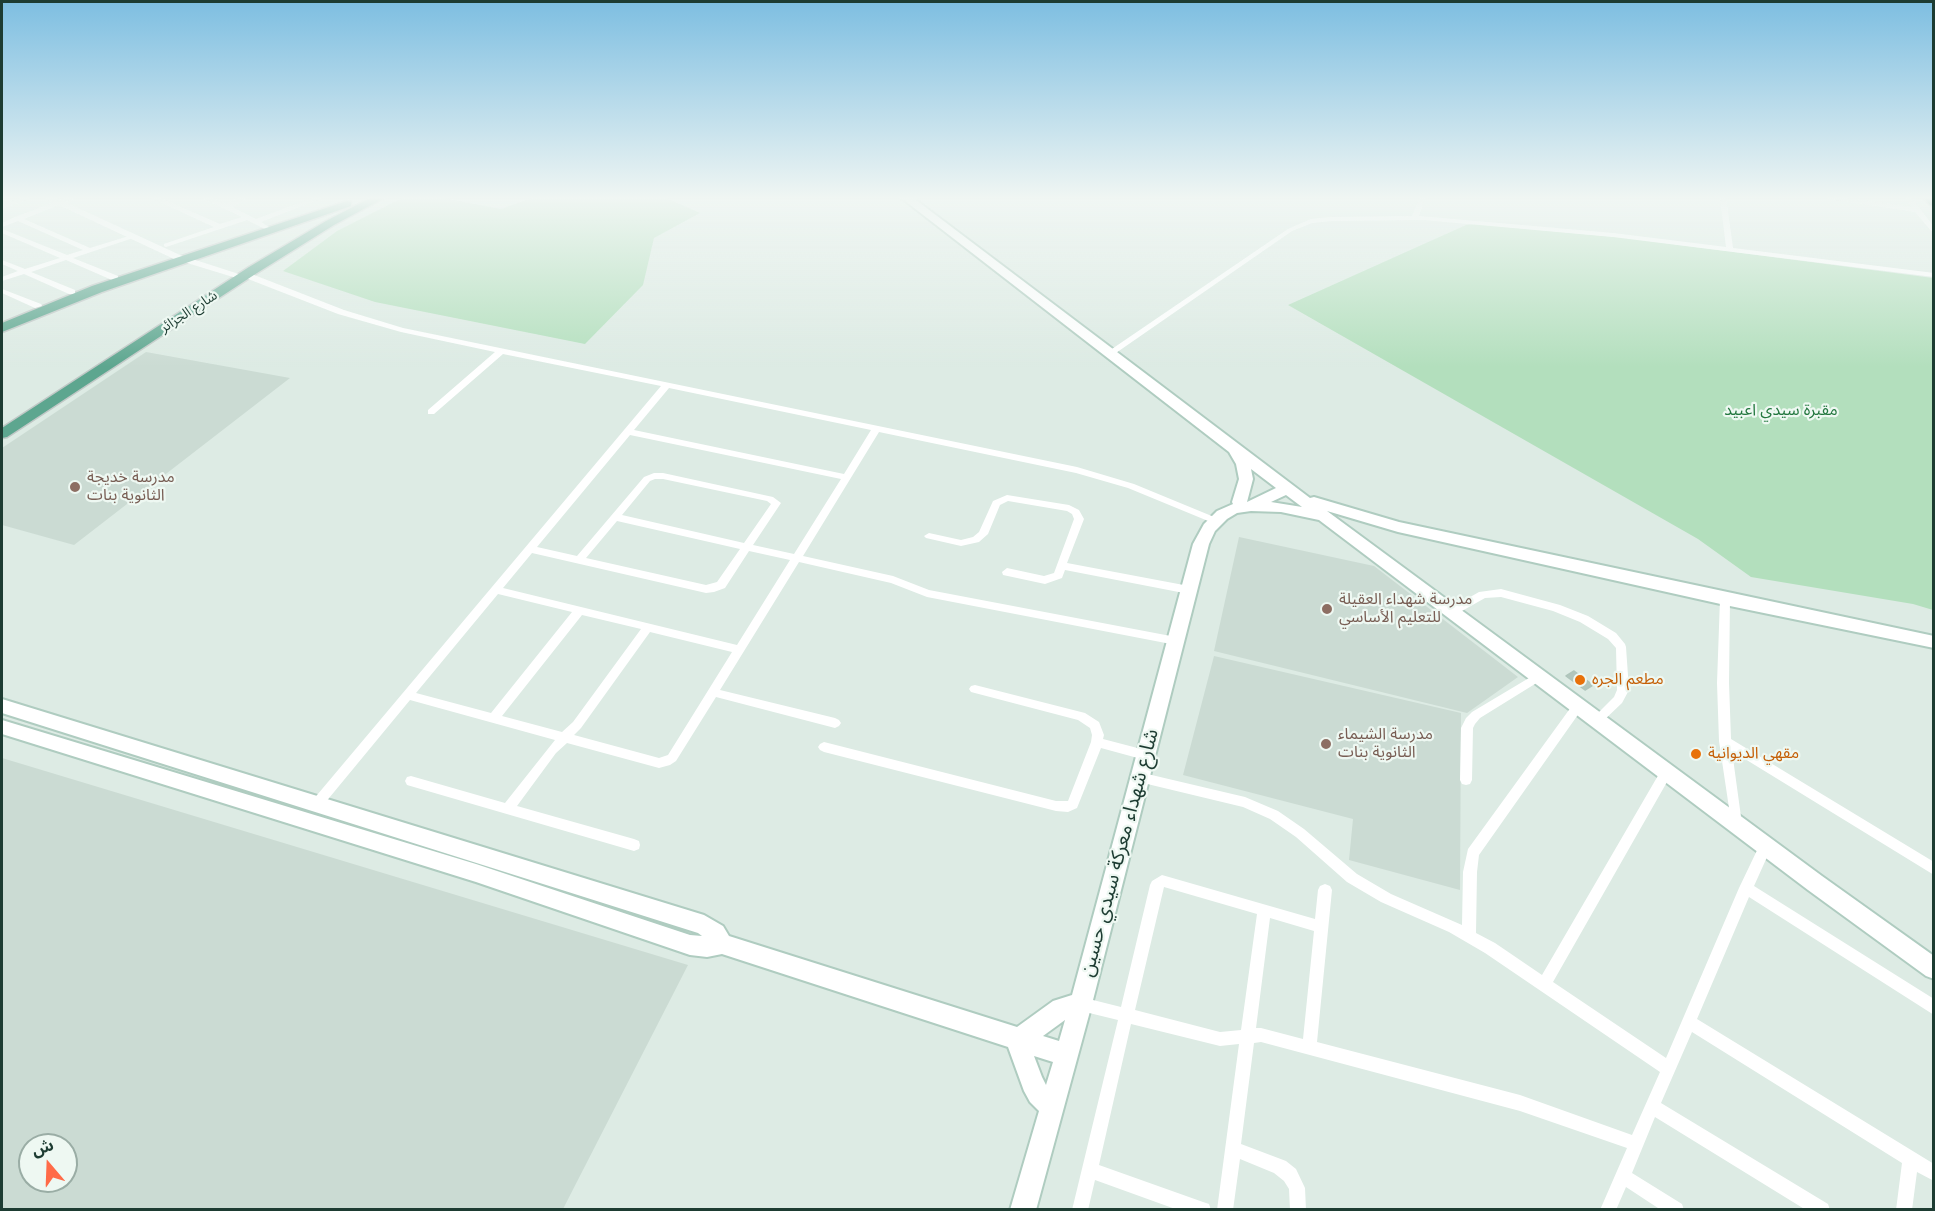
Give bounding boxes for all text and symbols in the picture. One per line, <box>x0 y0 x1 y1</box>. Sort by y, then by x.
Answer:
street label: شارع الجزائر <box>157 287 221 337</box>
park label: مقبرة سيدي اعبيد <box>1724 401 1838 421</box>
place label: مدرسة خديجة الثانوية بنات <box>87 468 175 506</box>
marker: مدرسة خديجة الثانوية بنات <box>68 480 82 494</box>
place label: مدرسة شهداء العقيلة للتعليم الأساسي <box>1339 590 1472 628</box>
marker: مدرسة شهداء العقيلة للتعليم الأساسي <box>1320 602 1334 616</box>
place label: مطعم الجره <box>1592 670 1664 690</box>
marker: مطعم الجره <box>1573 673 1587 687</box>
place label: مدرسة الشيماء الثانوية بنات <box>1338 725 1433 763</box>
street label: شارع شهداء معركة سيدي حسين <box>1075 726 1165 980</box>
marker: مدرسة الشيماء الثانوية بنات <box>1319 737 1333 751</box>
place label: مقهي الديوانية <box>1708 744 1799 764</box>
marker: مقهي الديوانية <box>1689 747 1703 761</box>
north arrow <box>18 1133 78 1193</box>
text: ش <box>29 1134 56 1161</box>

